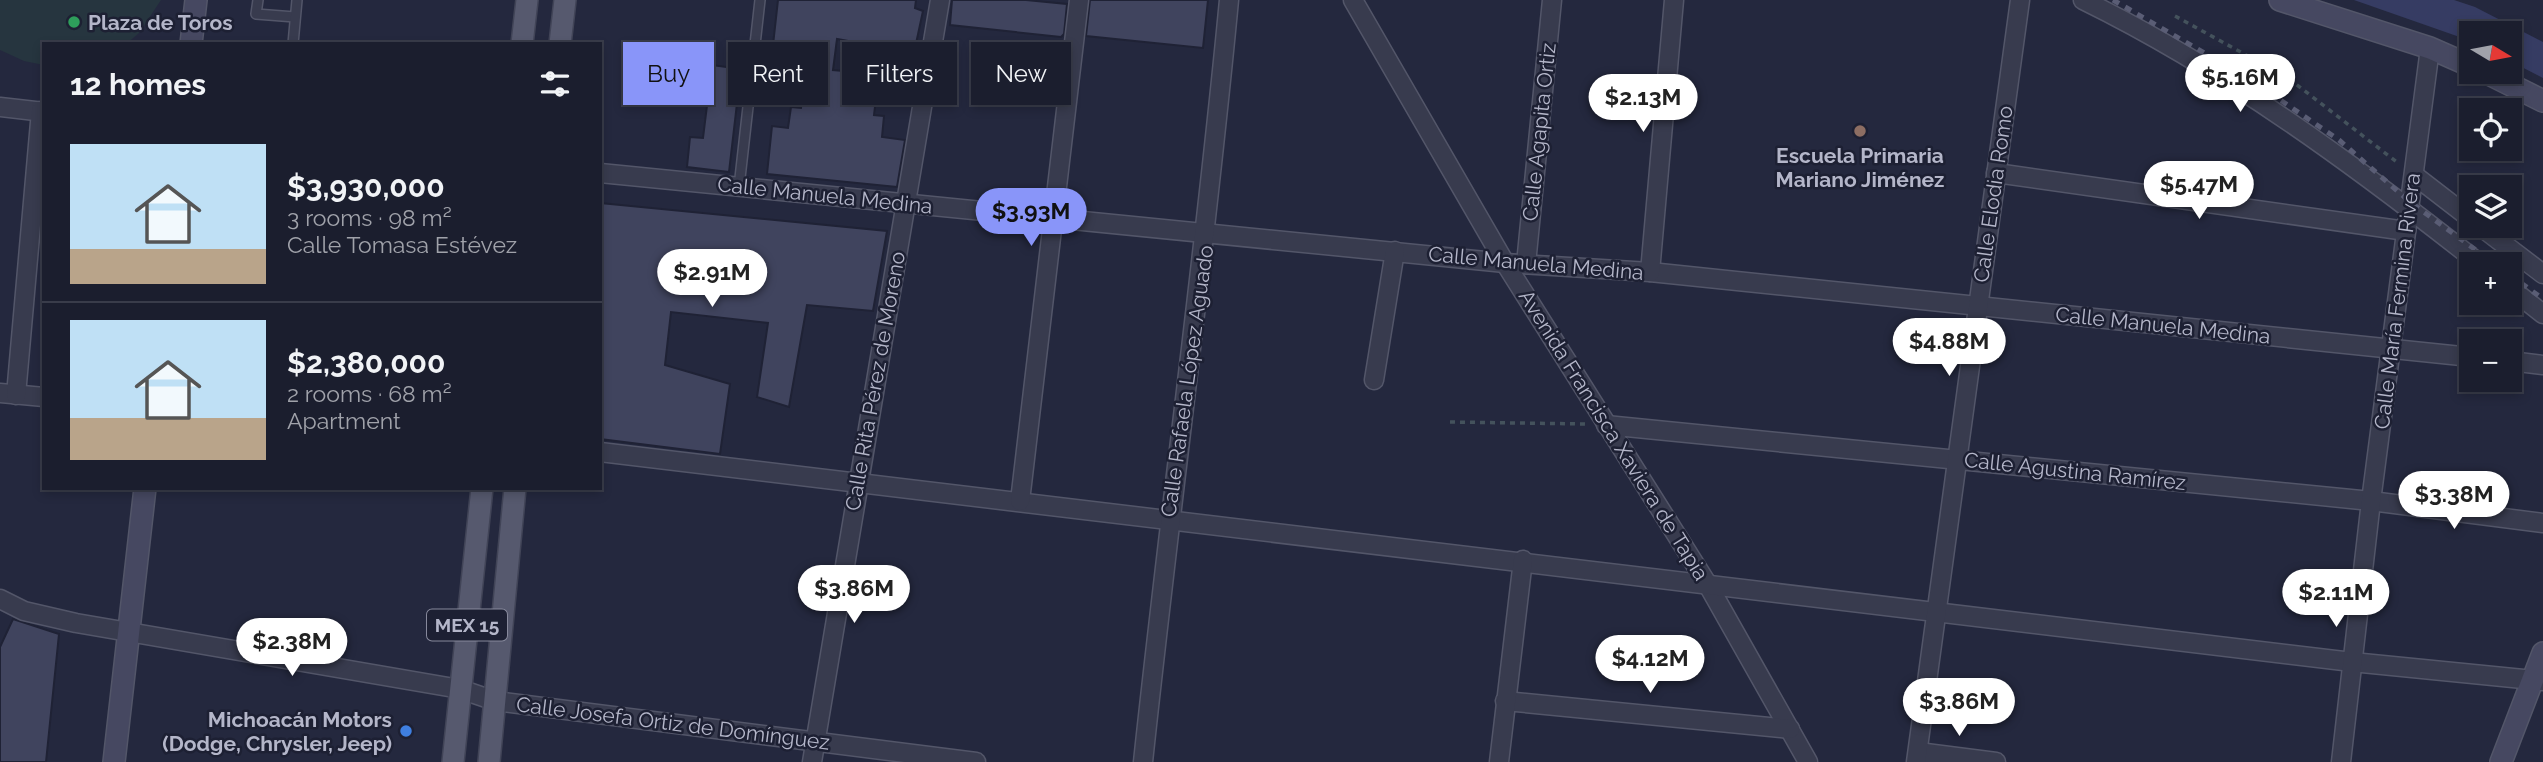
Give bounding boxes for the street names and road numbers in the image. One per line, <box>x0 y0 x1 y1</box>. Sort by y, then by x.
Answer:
street label: Calle Agapita Ortiz <box>1517 42 1561 222</box>
street label: Calle Elodia Romo <box>1968 104 2018 284</box>
street label: Calle Manuela Medina <box>716 171 934 219</box>
street label: Calle María Fermina Rivera <box>2369 172 2425 430</box>
street label: Calle Manuela Medina <box>1427 241 1645 285</box>
street label: Calle Rafaela López Aguado <box>1156 244 1218 518</box>
street label: Calle Rita Pérez de Moreno <box>840 249 910 513</box>
street label: Avenida Francisca Xaviera de Tapia <box>1514 285 1714 585</box>
street label: Calle Manuela Medina <box>2054 301 2272 349</box>
street label: Calle Agustina Ramírez <box>1963 447 2187 495</box>
road number: MEX 15 <box>427 610 507 640</box>
street label: Calle Josefa Ortiz de Domínguez <box>515 691 831 755</box>

